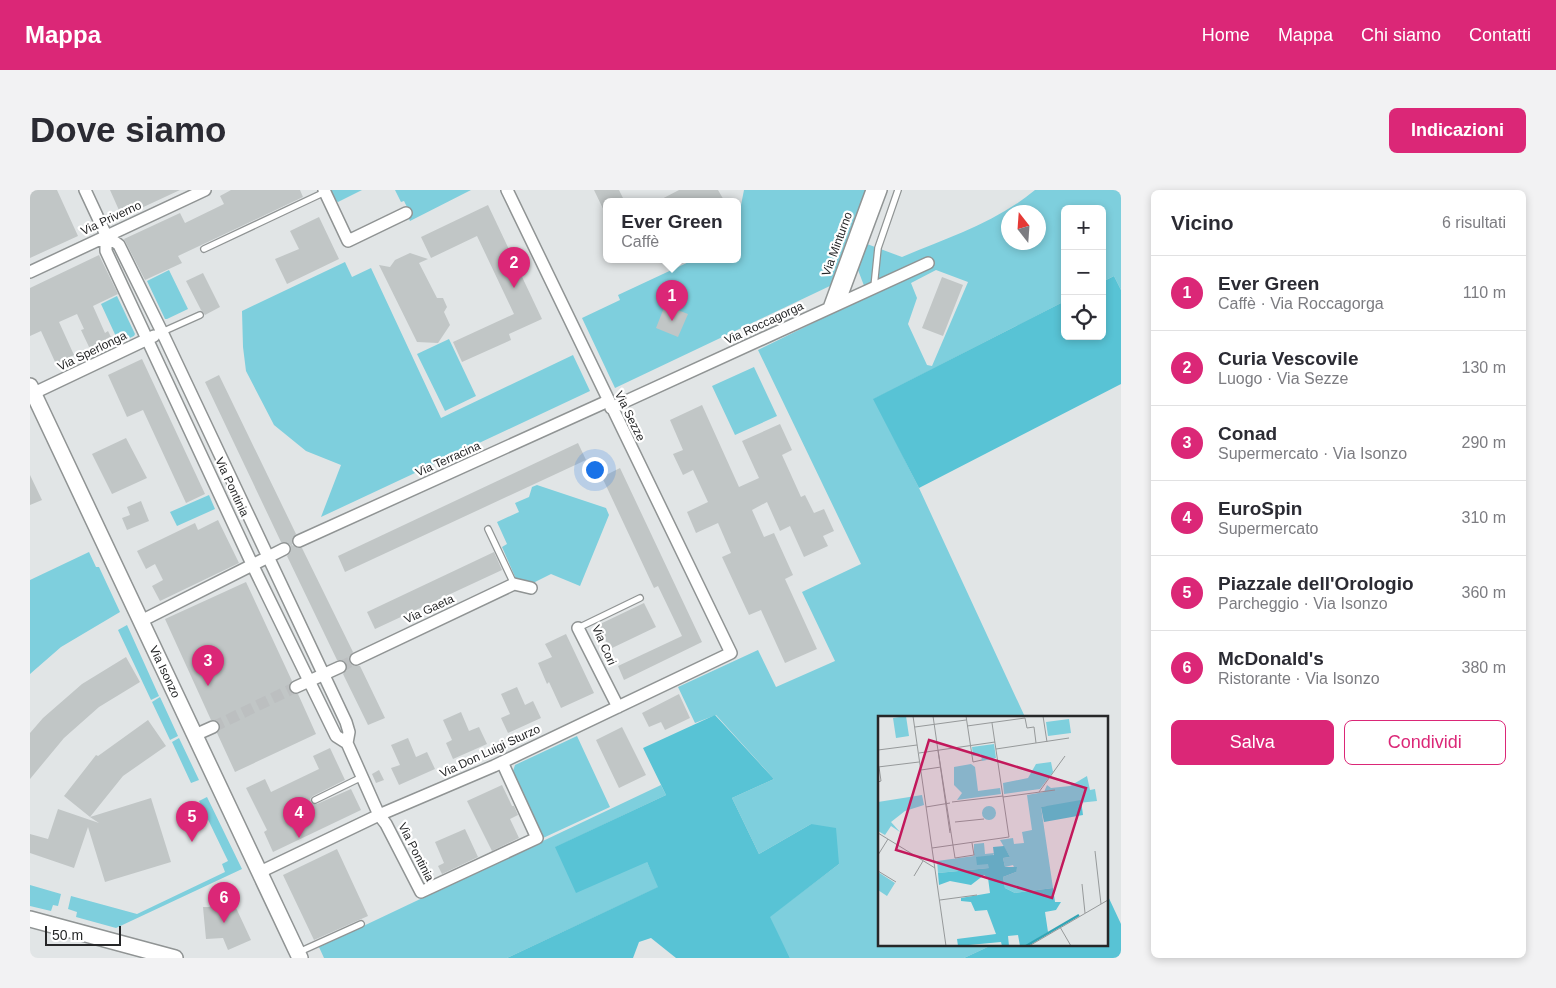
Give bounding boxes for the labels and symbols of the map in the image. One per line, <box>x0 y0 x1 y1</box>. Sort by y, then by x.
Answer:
street label: Via Priverno <box>79 198 144 238</box>
north arrow <box>1001 205 1046 250</box>
street label: Via Minturno <box>819 210 855 278</box>
pin: 2 <box>498 247 530 288</box>
pin: 1 <box>656 280 688 321</box>
street label: Via Roccagorga <box>722 299 806 347</box>
street label: Via Sperlonga <box>55 328 129 374</box>
street label: Via Sezze <box>612 389 648 444</box>
street label: Via Terracina <box>413 438 483 480</box>
street label: Via Pontinia <box>212 455 252 519</box>
your location <box>582 457 608 483</box>
street label: Via Gaeta <box>402 591 456 627</box>
street label: Via Cori <box>589 623 619 667</box>
street label: Via Isonzo <box>147 643 183 700</box>
pin: 3 <box>192 645 224 686</box>
inset map <box>878 716 1108 946</box>
street label: Via Don Luigi Sturzo <box>438 721 543 780</box>
pin: 4 <box>283 797 315 838</box>
pin: 5 <box>176 801 208 842</box>
street label: Via Pontinia <box>395 820 437 884</box>
pin: 6 <box>208 882 240 923</box>
scale bar <box>45 923 121 946</box>

